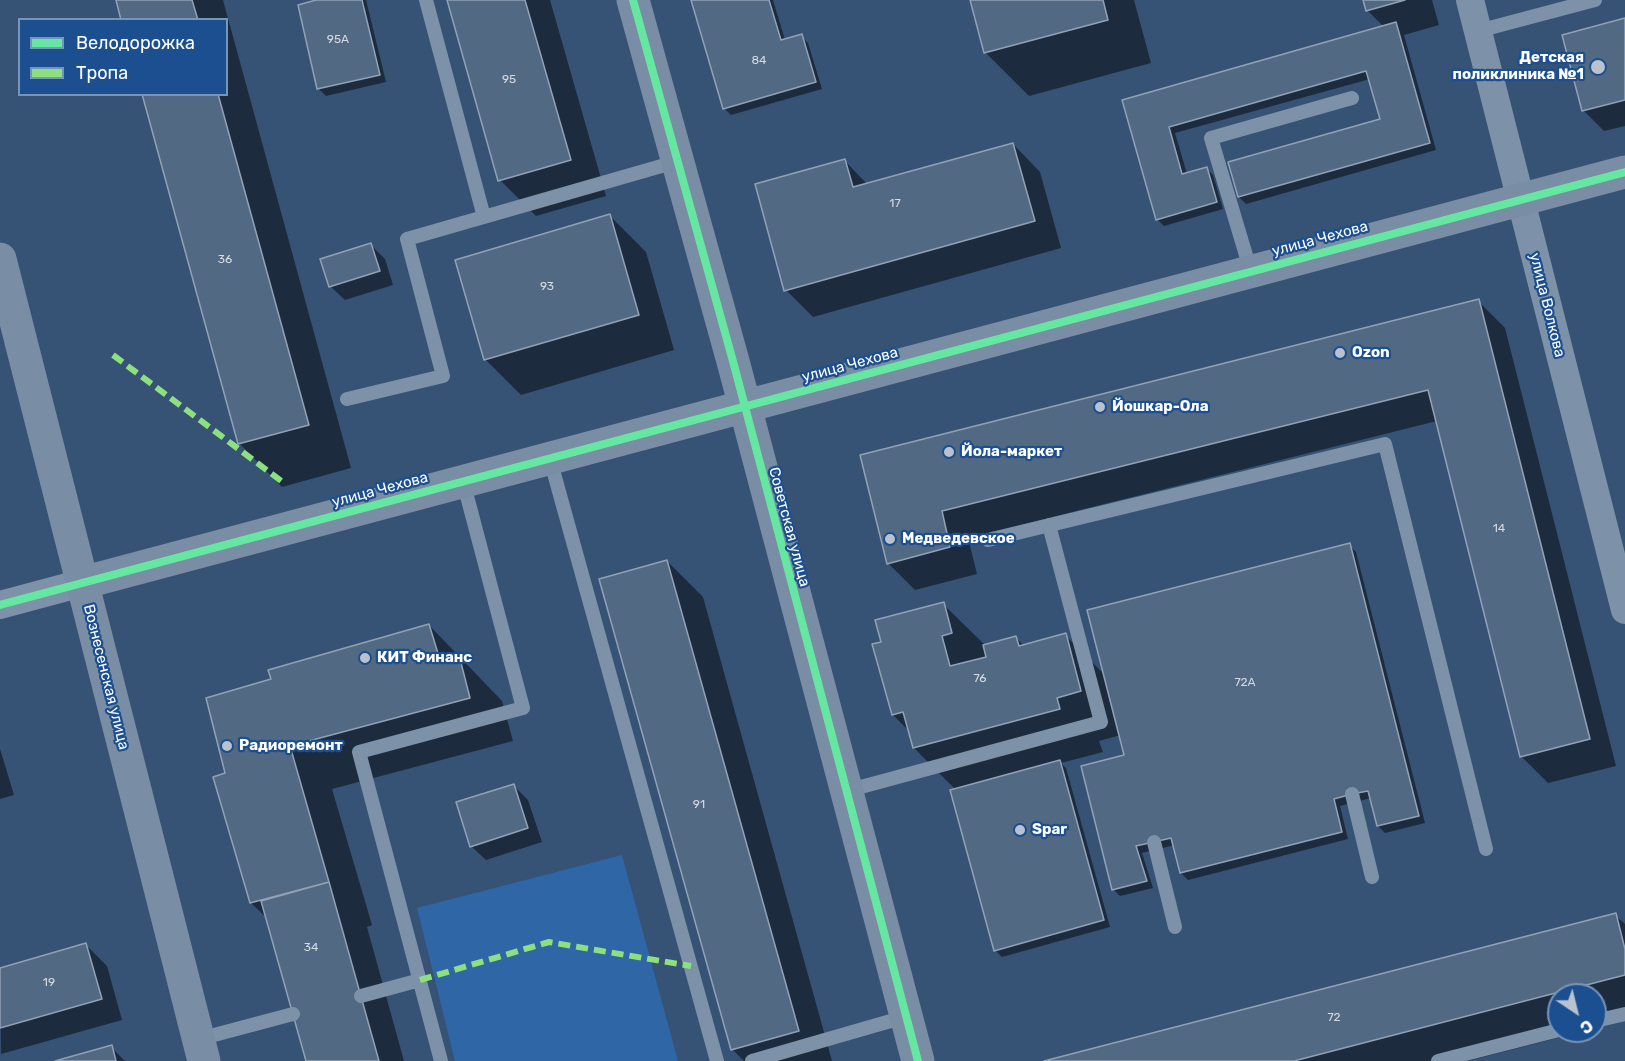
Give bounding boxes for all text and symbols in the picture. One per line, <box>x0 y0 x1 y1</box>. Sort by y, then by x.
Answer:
legend <box>18 18 228 96</box>
text: Велодорожка <box>76 32 195 54</box>
house number: 95А <box>327 33 349 47</box>
place label: Детская поликлиника №1 <box>1452 49 1584 84</box>
house number: 84 <box>751 54 767 68</box>
marker: Детская поликлиника №1 <box>1589 58 1607 76</box>
text: Тропа <box>76 62 128 84</box>
house number: 95 <box>502 73 516 87</box>
house number: 17 <box>889 197 901 211</box>
street label: улица Чехова <box>1270 218 1370 260</box>
street label: улица Волкова <box>1525 251 1569 359</box>
house number: 36 <box>218 253 232 267</box>
house number: 93 <box>540 280 554 294</box>
street label: улица Чехова <box>800 344 900 386</box>
place label: Ozon <box>1352 344 1390 362</box>
marker: Ozon <box>1333 346 1347 360</box>
place label: Йошкар-Ола <box>1112 398 1209 416</box>
marker: Йошкар-Ола <box>1093 400 1107 414</box>
place label: Йола-маркет <box>961 443 1062 461</box>
marker: Йола-маркет <box>942 445 956 459</box>
street label: Советская улица <box>764 465 814 589</box>
street label: улица Чехова <box>330 469 430 511</box>
house number: 14 <box>1493 522 1505 536</box>
place label: Медведевское <box>902 530 1015 548</box>
marker: Медведевское <box>883 532 897 546</box>
street label: Вознесенская улица <box>79 602 133 752</box>
place label: КИТ Финанс <box>377 649 472 667</box>
marker: КИТ Финанс <box>358 651 372 665</box>
house number: 76 <box>973 672 987 686</box>
house number: 72А <box>1234 676 1256 690</box>
place label: Радиоремонт <box>239 737 343 755</box>
marker: Радиоремонт <box>220 739 234 753</box>
house number: 91 <box>693 798 705 812</box>
place label: Spar <box>1032 821 1067 839</box>
marker: Spar <box>1013 823 1027 837</box>
house number: 34 <box>304 941 318 955</box>
house number: 19 <box>43 976 55 990</box>
north arrow <box>1547 983 1607 1043</box>
house number: 72 <box>1327 1011 1341 1025</box>
text: С <box>1576 1016 1597 1038</box>

